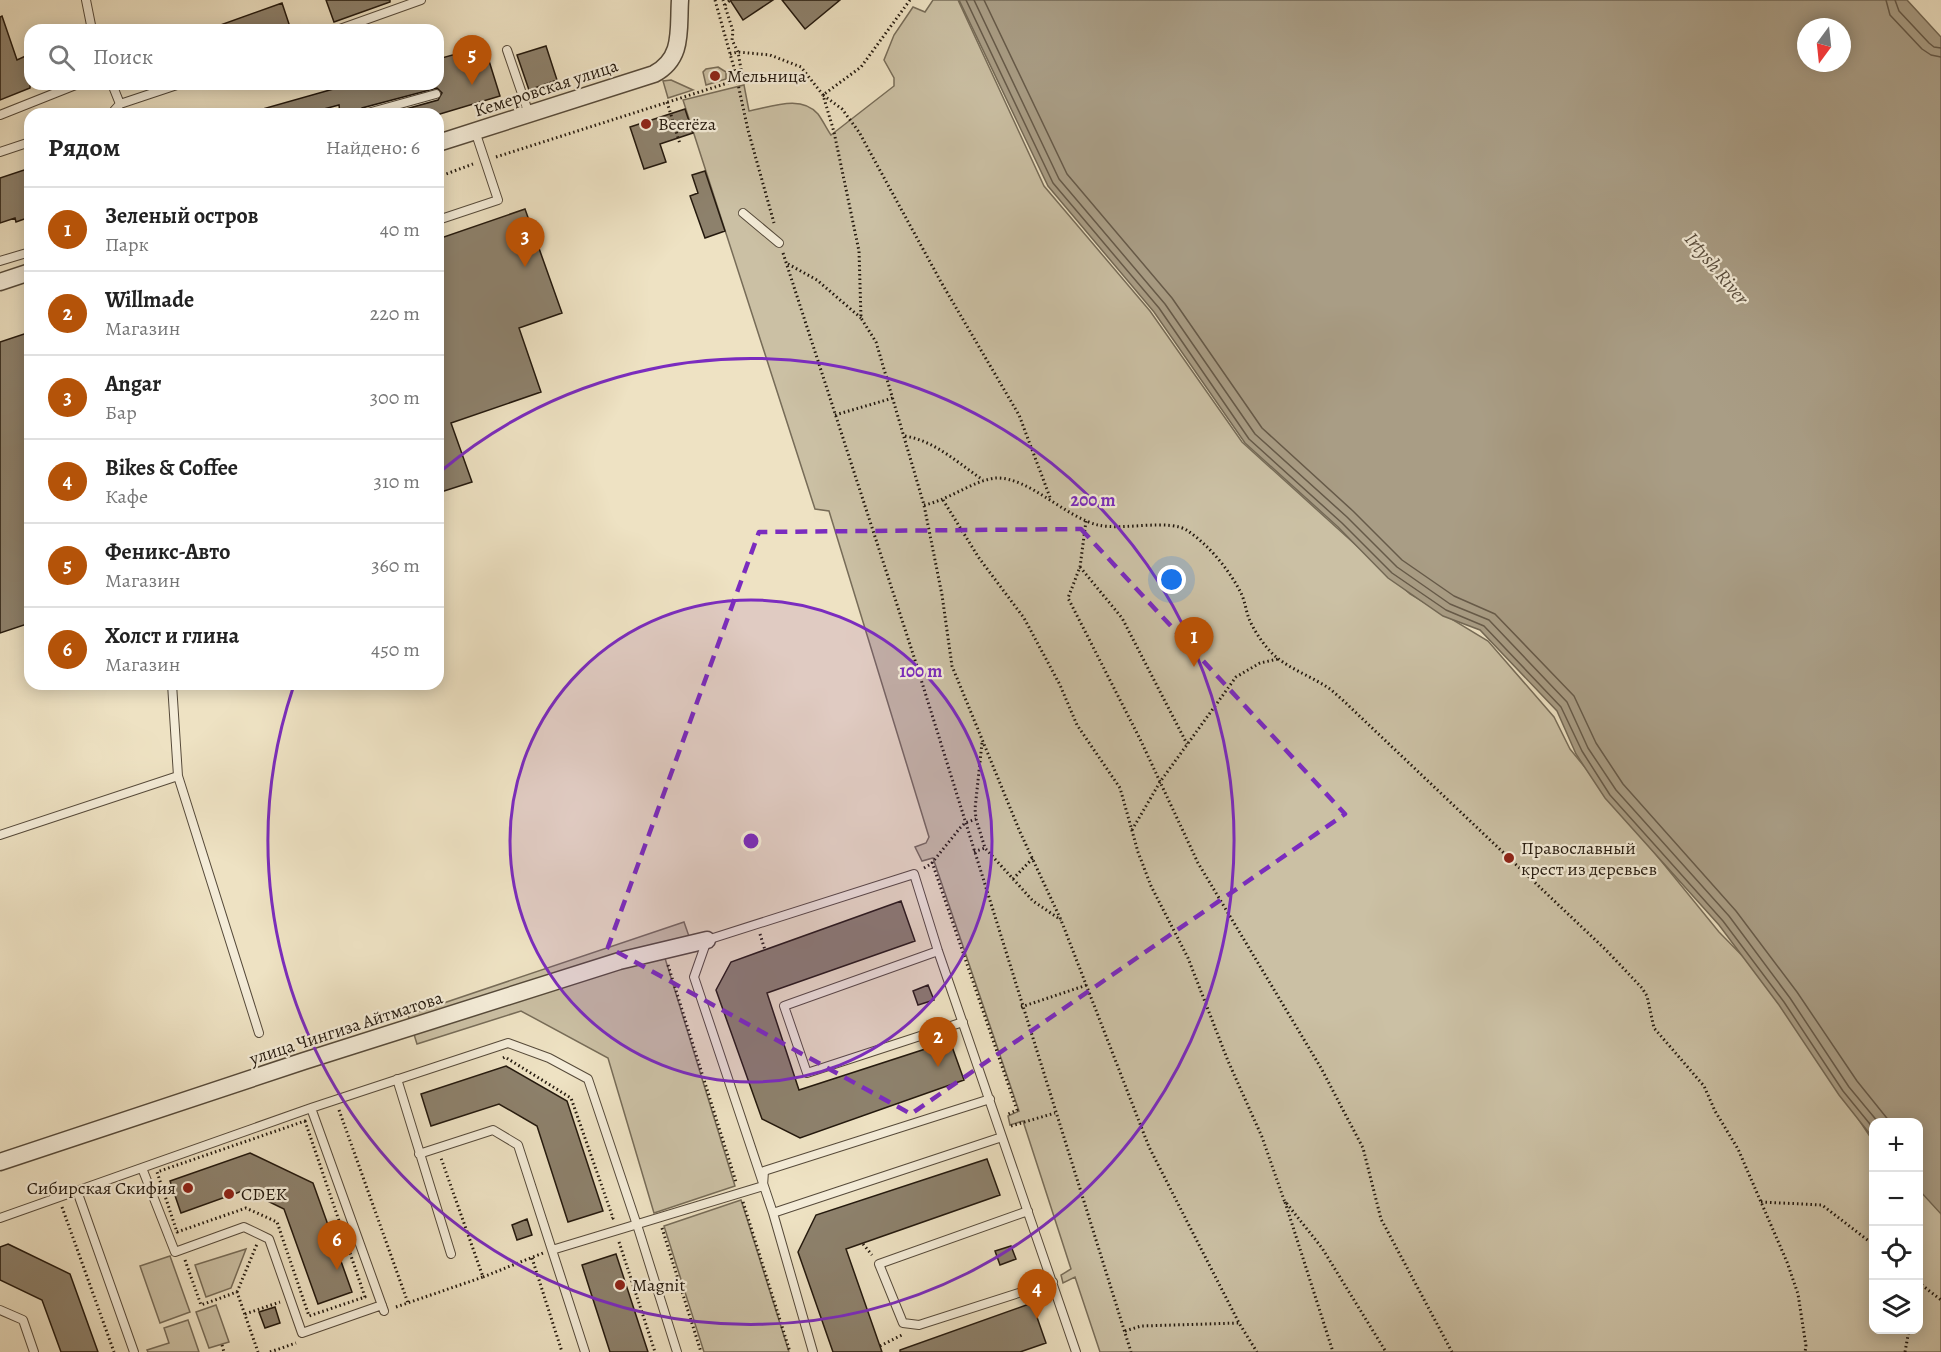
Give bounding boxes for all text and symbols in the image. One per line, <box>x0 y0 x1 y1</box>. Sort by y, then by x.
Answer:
north arrow <box>1797 18 1851 72</box>
search box <box>24 24 444 90</box>
pin: 5 <box>452 36 492 85</box>
icon: search <box>45 41 78 74</box>
text: Поиск <box>93 42 153 72</box>
street label: Кемеровская улица <box>471 53 622 123</box>
place label: Мельница <box>727 64 807 88</box>
marker: Мельница <box>708 69 722 83</box>
place label: Beerëza <box>658 112 717 136</box>
marker: Beerëza <box>639 117 653 131</box>
text: Рядом <box>48 130 120 165</box>
text: Найдено: 6 <box>326 134 420 161</box>
text: Зеленый остров <box>105 201 258 231</box>
text: 1 <box>64 216 71 243</box>
text: 40 m <box>380 216 420 243</box>
pin: 3 <box>506 218 544 267</box>
water label: Irtysh River <box>1678 226 1756 311</box>
text: Парк <box>105 231 149 258</box>
text: Willmade <box>105 285 194 315</box>
text: 2 <box>63 300 72 327</box>
text: 220 m <box>370 300 420 327</box>
text: Магазин <box>105 315 180 342</box>
text: Angar <box>105 369 161 399</box>
text: 3 <box>63 384 72 411</box>
text: 300 m <box>370 384 420 411</box>
text: Бар <box>105 399 137 426</box>
text: Bikes & Coffee <box>105 453 238 483</box>
text: 4 <box>63 468 72 495</box>
text: 310 m <box>374 468 420 495</box>
text: Кафе <box>105 483 148 510</box>
text: 200 m <box>1070 488 1116 512</box>
text: Феникс-Авто <box>105 537 230 567</box>
text: 5 <box>63 552 72 579</box>
text: 360 m <box>371 552 420 579</box>
your location <box>1157 565 1186 594</box>
text: Магазин <box>105 567 180 594</box>
pin: 1 <box>1174 618 1214 667</box>
text: Холст и глина <box>105 621 239 651</box>
text: 6 <box>63 636 72 663</box>
text: 450 m <box>371 636 420 663</box>
text: Магазин <box>105 651 180 678</box>
text: 100 m <box>900 659 942 683</box>
centre of rings <box>741 831 761 851</box>
place label: Православный крест из деревьев <box>1521 836 1657 881</box>
marker: Православный крест из деревьев <box>1502 851 1516 865</box>
street label: улица Чингиза Айтматова <box>245 985 446 1071</box>
pin: 2 <box>918 1018 958 1067</box>
map controls <box>1869 1118 1923 1334</box>
button: + <box>1869 1118 1923 1172</box>
button: − <box>1869 1172 1923 1226</box>
place label: Сибирская Скифия <box>27 1176 176 1200</box>
marker: Сибирская Скифия <box>181 1181 195 1195</box>
place label: CDEK <box>241 1182 288 1206</box>
marker: CDEK <box>222 1187 236 1201</box>
pin: 6 <box>318 1220 356 1270</box>
button: locate <box>1869 1226 1923 1280</box>
pin: 4 <box>1018 1270 1056 1319</box>
place label: Magnit <box>632 1273 685 1297</box>
marker: Magnit <box>613 1278 627 1292</box>
button: layers <box>1869 1280 1923 1334</box>

